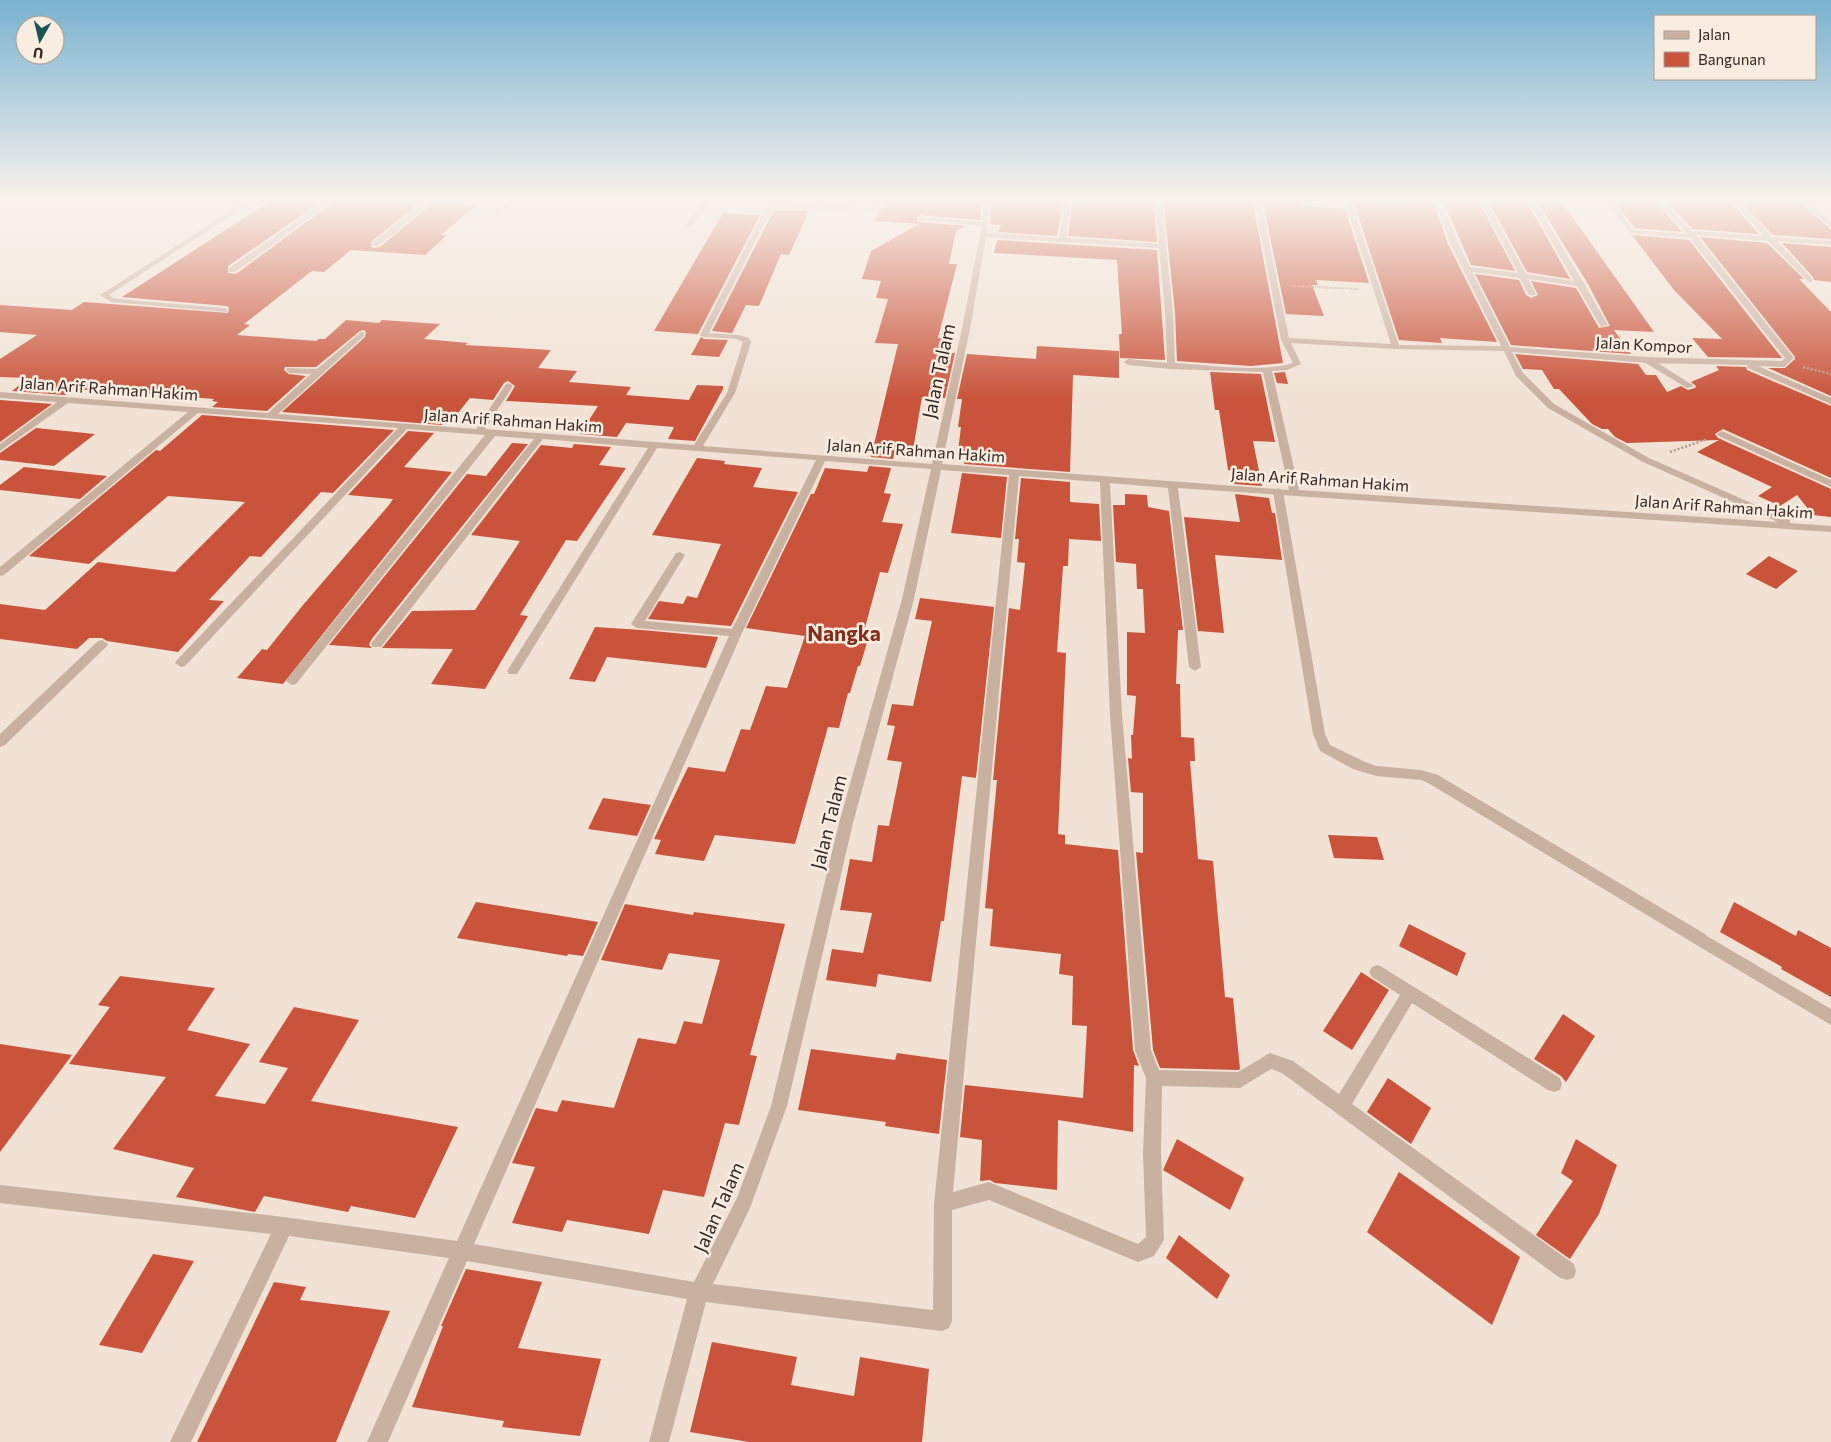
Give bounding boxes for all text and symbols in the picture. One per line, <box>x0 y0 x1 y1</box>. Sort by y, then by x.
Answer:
north arrow <box>15 15 65 65</box>
legend <box>1654 15 1816 80</box>
text: Jalan <box>1698 25 1730 43</box>
text: U <box>32 44 44 62</box>
text: Bangunan <box>1698 50 1766 68</box>
street label: Jalan Talam <box>917 321 959 421</box>
street label: Jalan Kompor <box>1595 332 1693 356</box>
street label: Jalan Arif Rahman Hakim <box>19 372 199 404</box>
street label: Jalan Arif Rahman Hakim <box>423 404 603 436</box>
street label: Jalan Arif Rahman Hakim <box>826 434 1006 466</box>
street label: Jalan Arif Rahman Hakim <box>1230 463 1410 495</box>
street label: Jalan Arif Rahman Hakim <box>1634 490 1814 522</box>
district label: Nangka <box>807 620 881 645</box>
street label: Jalan Talam <box>805 772 851 872</box>
street label: Jalan Talam <box>688 1158 748 1256</box>

